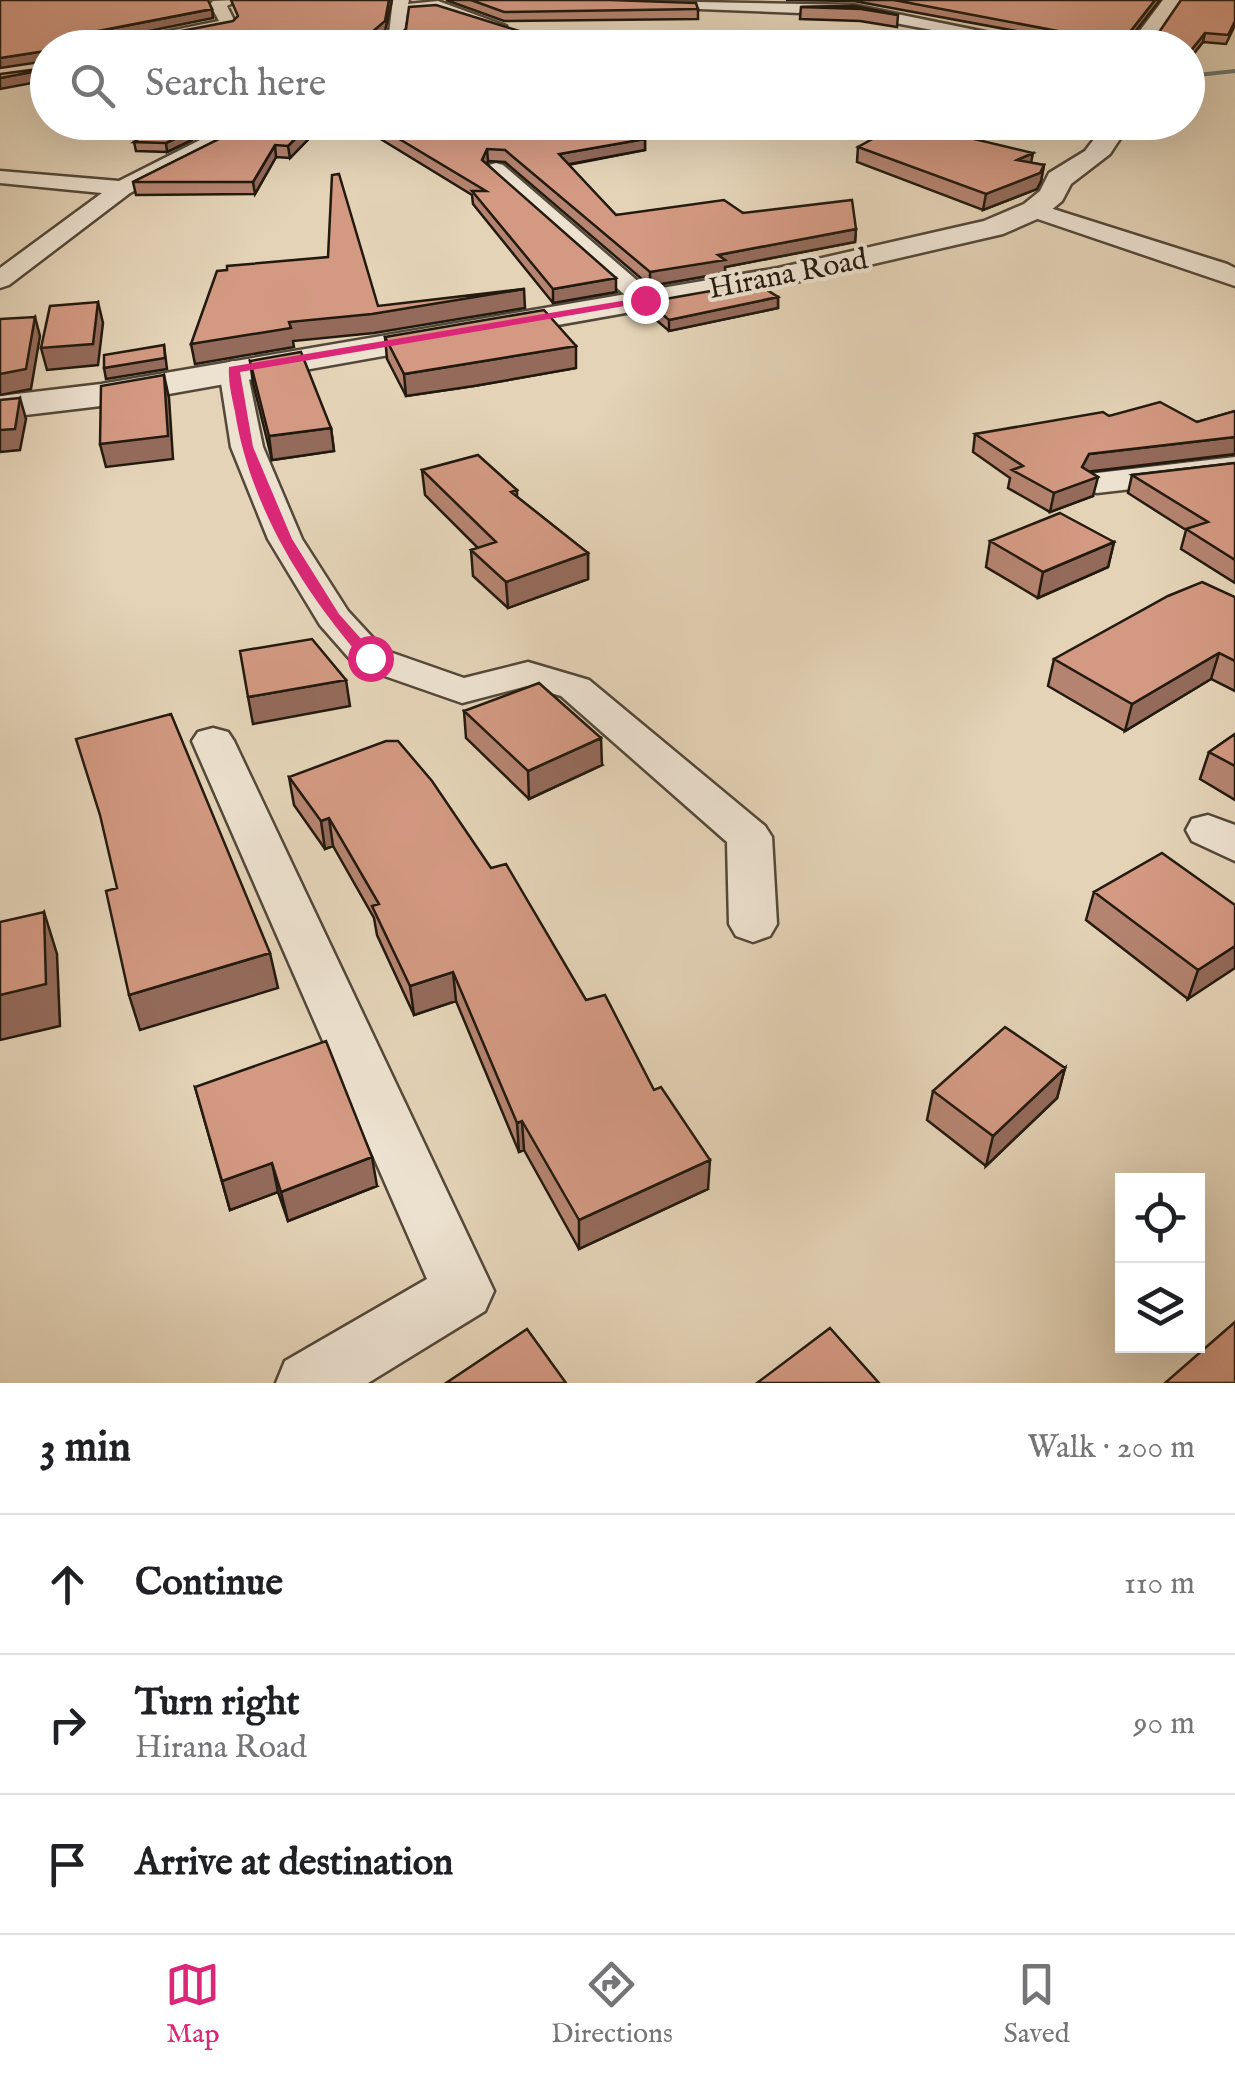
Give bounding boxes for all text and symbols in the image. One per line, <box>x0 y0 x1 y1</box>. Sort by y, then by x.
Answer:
search box <box>30 30 1205 140</box>
icon: search <box>65 58 120 113</box>
text: Search here <box>145 61 326 109</box>
street label: Hirana Road <box>706 241 872 309</box>
route end <box>623 278 669 324</box>
route start <box>348 636 394 682</box>
map controls <box>1115 1173 1205 1353</box>
button: locate <box>1115 1173 1205 1263</box>
button: layers <box>1115 1263 1205 1353</box>
text: 3 min <box>40 1422 131 1475</box>
text: Walk · 200 m <box>1028 1428 1195 1469</box>
icon: ahead <box>40 1557 95 1612</box>
text: Continue <box>135 1560 283 1608</box>
text: 110 m <box>1124 1564 1195 1605</box>
text: Turn right <box>135 1680 299 1728</box>
icon: right <box>40 1697 95 1752</box>
text: 90 m <box>1134 1704 1195 1745</box>
text: Hirana Road <box>135 1728 307 1769</box>
icon: arrive <box>40 1837 95 1892</box>
text: Arrive at destination <box>135 1840 453 1888</box>
tab: Map <box>165 1957 220 2052</box>
tab: Directions <box>551 1957 673 2052</box>
tab: Saved <box>1003 1957 1070 2052</box>

